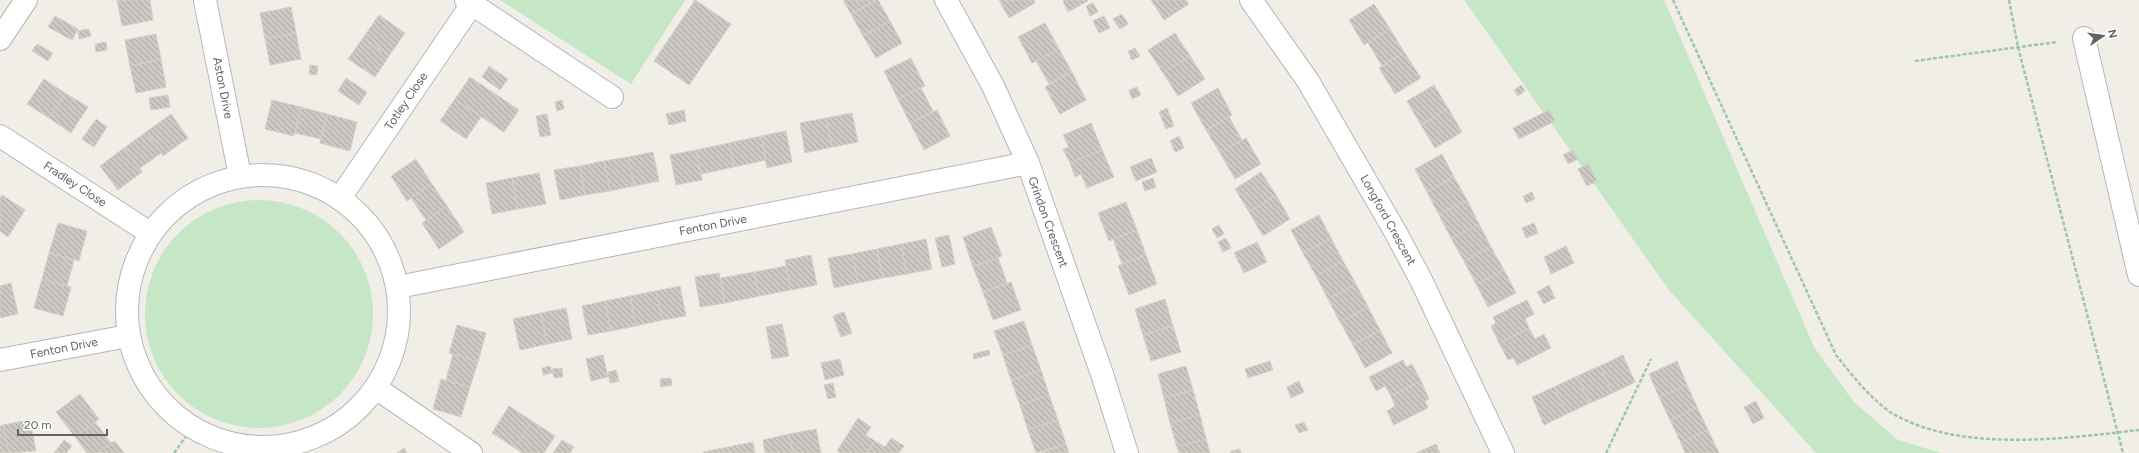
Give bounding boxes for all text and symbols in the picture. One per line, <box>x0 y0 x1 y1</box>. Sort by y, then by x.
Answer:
north arrow <box>2083 16 2123 56</box>
text: N <box>2105 28 2120 39</box>
street label: Aston Drive <box>210 56 236 120</box>
street label: Totley Close <box>382 69 431 132</box>
street label: Fradley Close <box>41 158 110 210</box>
street label: Longford Crescent <box>1357 172 1419 268</box>
street label: Grindon Crescent <box>1025 175 1071 270</box>
street label: Fenton Drive <box>678 212 748 238</box>
street label: Fenton Drive <box>29 335 99 361</box>
scale bar <box>18 411 107 437</box>
text: 20 m <box>24 418 52 432</box>

